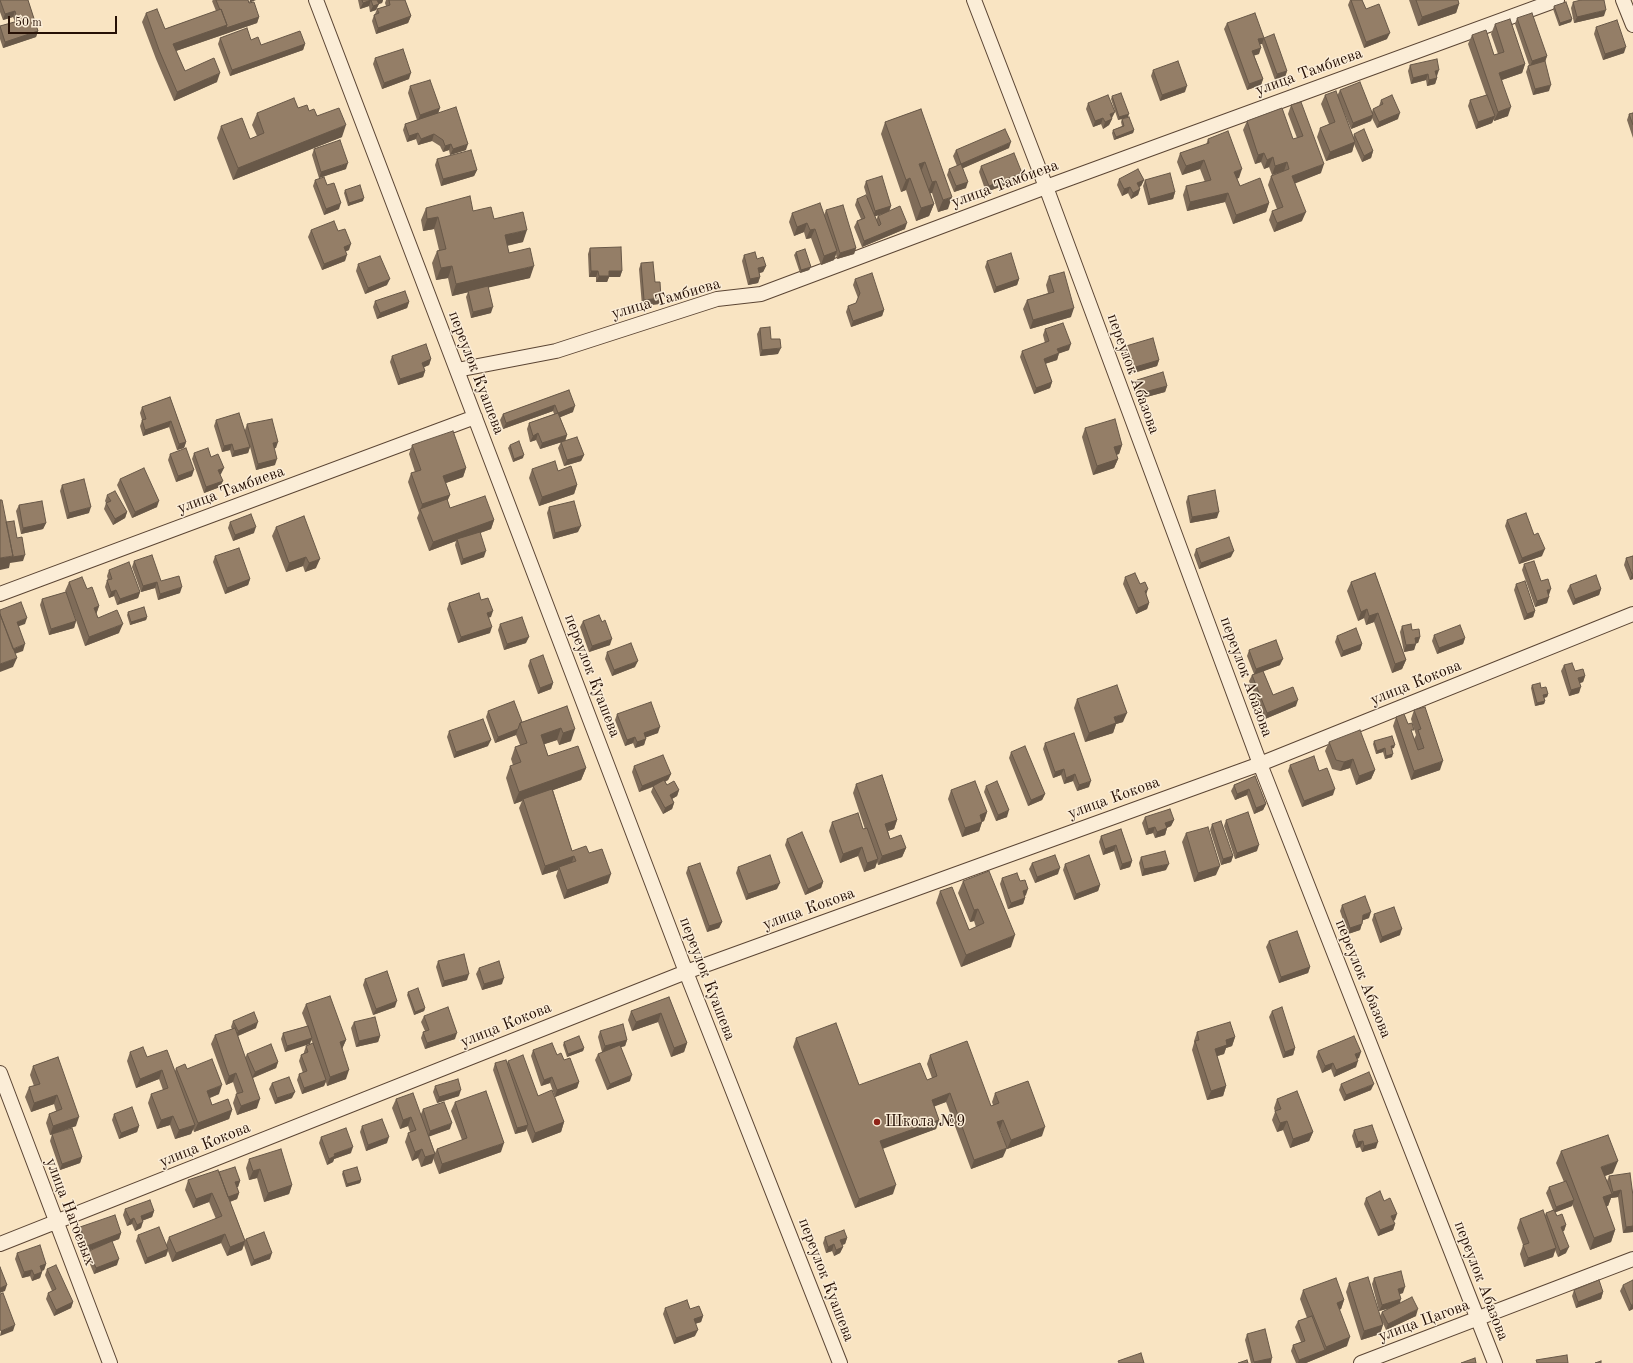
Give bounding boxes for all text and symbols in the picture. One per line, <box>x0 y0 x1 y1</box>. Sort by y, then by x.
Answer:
scale bar <box>10 8 119 34</box>
text: 50 m <box>15 17 42 29</box>
street label: улица Тамбиева <box>1253 44 1365 100</box>
street label: улица Тамбиева <box>949 156 1061 212</box>
street label: улица Тамбиева <box>609 274 723 324</box>
street label: переулок Куашева <box>444 309 508 437</box>
street label: переулок Абазова <box>1102 311 1164 437</box>
street label: улица Тамбиева <box>175 462 287 518</box>
street label: переулок Куашева <box>560 612 624 740</box>
street label: переулок Абазова <box>1215 614 1277 740</box>
street label: улица Кокова <box>1368 656 1464 710</box>
street label: улица Кокова <box>1065 772 1163 824</box>
street label: улица Кокова <box>760 883 858 935</box>
street label: переулок Куашева <box>675 915 739 1043</box>
street label: переулок Абазова <box>1330 917 1396 1041</box>
street label: улица Кокова <box>458 998 554 1052</box>
place label: Школа №9 <box>885 1112 965 1132</box>
marker: Школа №9 <box>872 1117 882 1127</box>
street label: улица Кокова <box>157 1118 253 1172</box>
street label: улица Нагоевых <box>41 1155 99 1269</box>
street label: переулок Куашева <box>794 1216 858 1344</box>
street label: переулок Абазова <box>1449 1219 1513 1343</box>
street label: улица Цагова <box>1376 1296 1472 1346</box>

